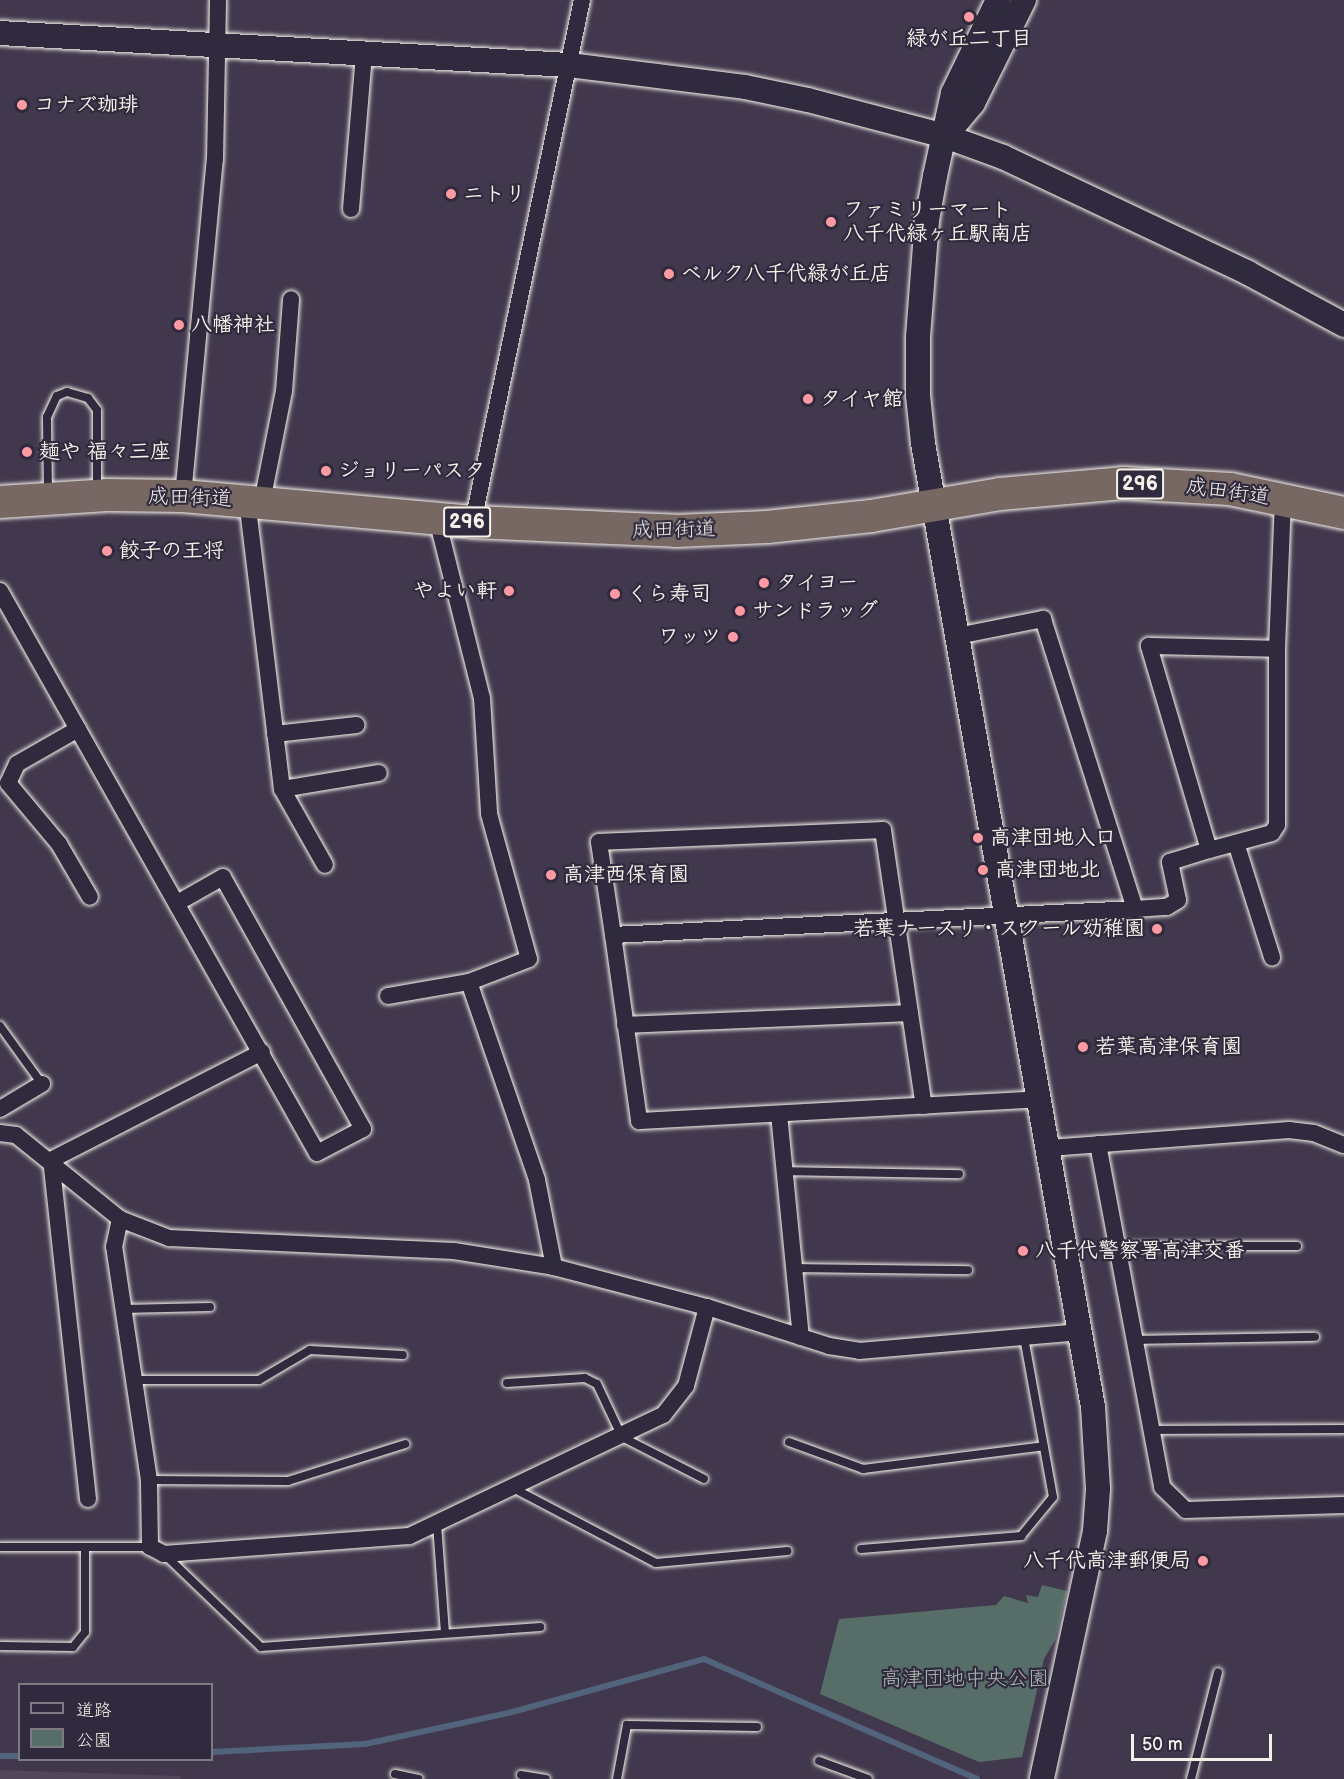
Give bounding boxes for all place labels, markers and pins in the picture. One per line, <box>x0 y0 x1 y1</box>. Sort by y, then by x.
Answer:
marker: 緑が丘二丁目 <box>962 10 976 24</box>
place label: 緑が丘二丁目 <box>906 26 1032 52</box>
place label: コナズ珈琲 <box>34 92 139 118</box>
marker: コナズ珈琲 <box>15 98 29 112</box>
place label: ニトリ <box>463 181 526 207</box>
marker: ニトリ <box>444 187 458 201</box>
place label: ファミリーマート 八千代緑ヶ丘駅南店 <box>843 197 1032 247</box>
marker: ファミリーマート 八千代緑ヶ丘駅南店 <box>824 215 838 229</box>
place label: ベルク八千代緑が丘店 <box>681 261 891 287</box>
marker: ベルク八千代緑が丘店 <box>662 267 676 281</box>
place label: 八幡神社 <box>191 312 275 338</box>
marker: 八幡神社 <box>172 318 186 332</box>
place label: タイヤ館 <box>820 386 904 412</box>
marker: タイヤ館 <box>801 392 815 406</box>
place label: 麺や 福々三座 <box>39 439 171 465</box>
marker: 麺や 福々三座 <box>20 445 34 459</box>
place label: ジョリーパスタ <box>338 458 485 484</box>
marker: ジョリーパスタ <box>319 464 333 478</box>
place label: 餃子の王将 <box>119 538 224 564</box>
marker: 餃子の王将 <box>100 544 114 558</box>
place label: タイヨー <box>776 570 859 596</box>
marker: タイヨー <box>757 576 771 590</box>
place label: やよい軒 <box>413 578 497 604</box>
place label: くら寿司 <box>627 581 711 607</box>
marker: やよい軒 <box>502 584 516 598</box>
marker: くら寿司 <box>608 587 622 601</box>
place label: サンドラッグ <box>752 598 878 624</box>
marker: サンドラッグ <box>733 604 747 618</box>
place label: ワッツ <box>658 624 721 650</box>
marker: ワッツ <box>726 630 740 644</box>
place label: 高津団地入口 <box>990 825 1116 851</box>
marker: 高津団地入口 <box>971 831 985 845</box>
place label: 高津団地北 <box>995 857 1100 883</box>
place label: 高津西保育園 <box>563 862 689 888</box>
marker: 高津団地北 <box>976 863 990 877</box>
marker: 高津西保育園 <box>544 868 558 882</box>
place label: 若葉ナースリ・スクール幼稚園 <box>851 916 1145 942</box>
marker: 若葉ナースリ・スクール幼稚園 <box>1150 922 1164 936</box>
place label: 若葉高津保育園 <box>1095 1034 1242 1060</box>
marker: 若葉高津保育園 <box>1076 1040 1090 1054</box>
place label: 八千代警察署高津交番 <box>1035 1238 1245 1264</box>
marker: 八千代警察署高津交番 <box>1016 1244 1030 1258</box>
place label: 八千代高津郵便局 <box>1023 1548 1191 1574</box>
marker: 八千代高津郵便局 <box>1196 1554 1210 1568</box>

